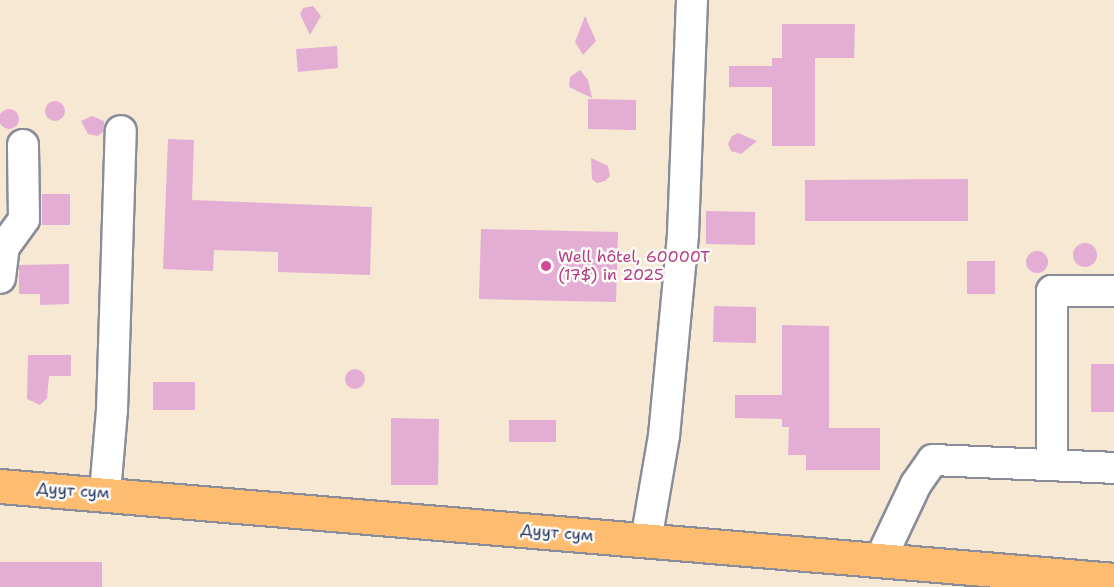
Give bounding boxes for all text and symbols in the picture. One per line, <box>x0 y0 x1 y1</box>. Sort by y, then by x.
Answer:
place label: Well hôtel, 60000T (17$) in 2025 <box>558 247 710 285</box>
marker: Well hôtel, 60000T (17$) in 2025 <box>539 259 553 273</box>
street label: Дуут сум <box>36 479 110 503</box>
street label: Дуут сум <box>520 520 594 546</box>

